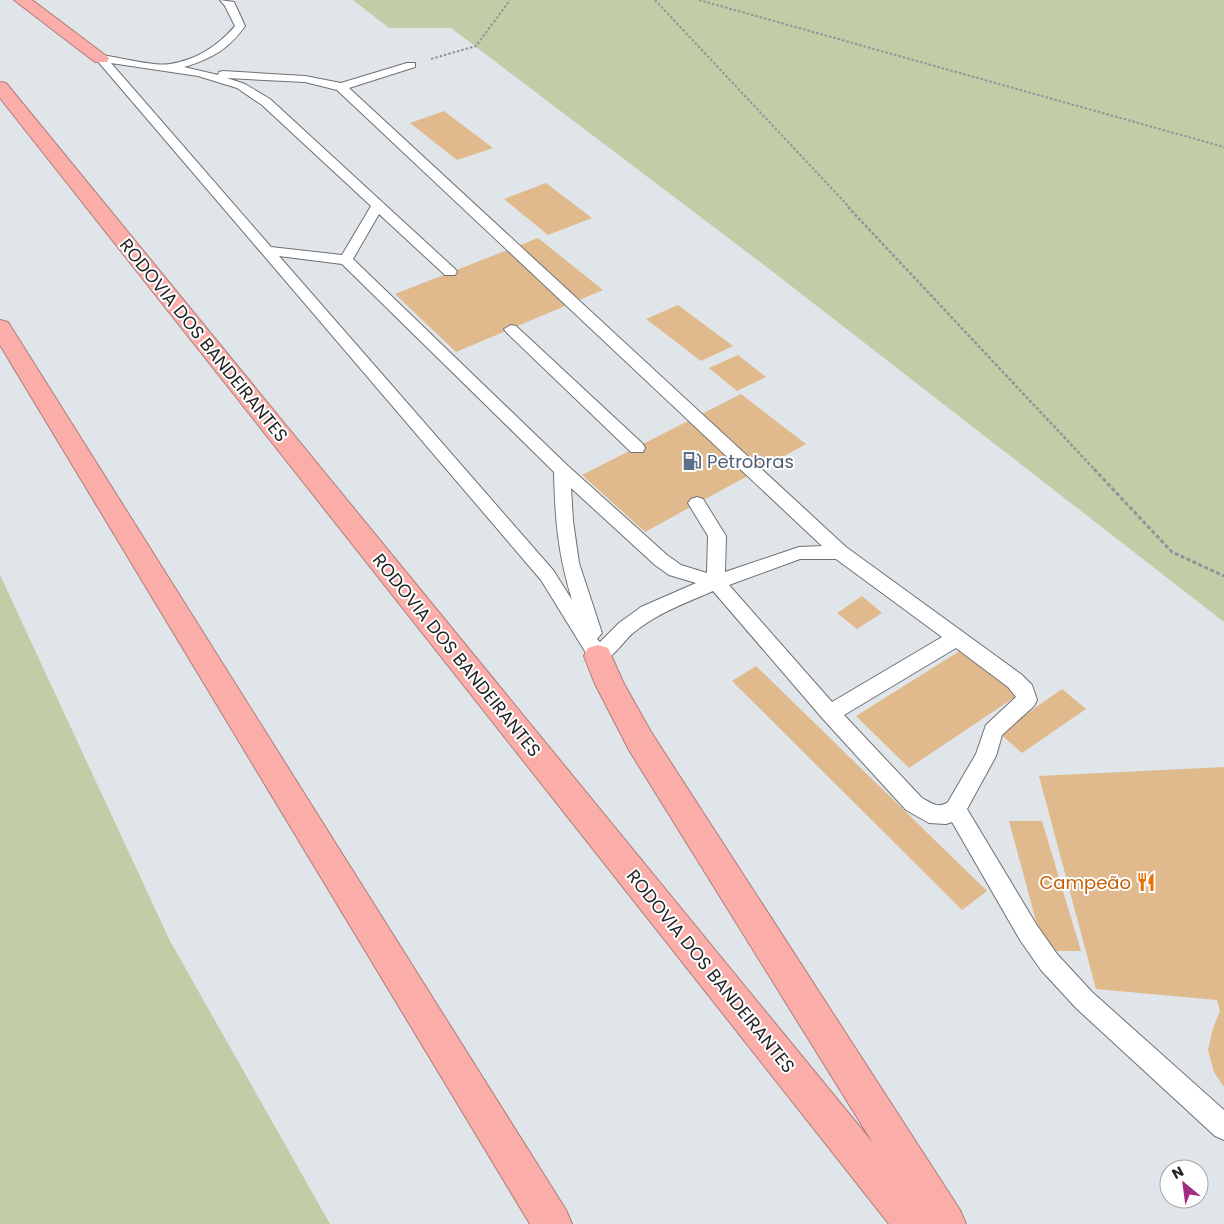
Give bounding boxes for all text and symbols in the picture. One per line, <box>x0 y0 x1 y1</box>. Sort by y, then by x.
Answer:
street label: RODOVIA DOS BANDEIRANTES <box>114 233 294 447</box>
place label: Petrobras <box>707 449 794 474</box>
fuel station icon: Petrobras <box>681 450 703 472</box>
street label: RODOVIA DOS BANDEIRANTES <box>367 548 547 762</box>
street label: RODOVIA DOS BANDEIRANTES <box>621 864 801 1078</box>
place label: Campeão <box>1039 870 1131 895</box>
restaurant icon: Campeão <box>1135 871 1157 893</box>
north arrow <box>1159 1159 1209 1209</box>
text: N <box>1168 1161 1187 1184</box>

